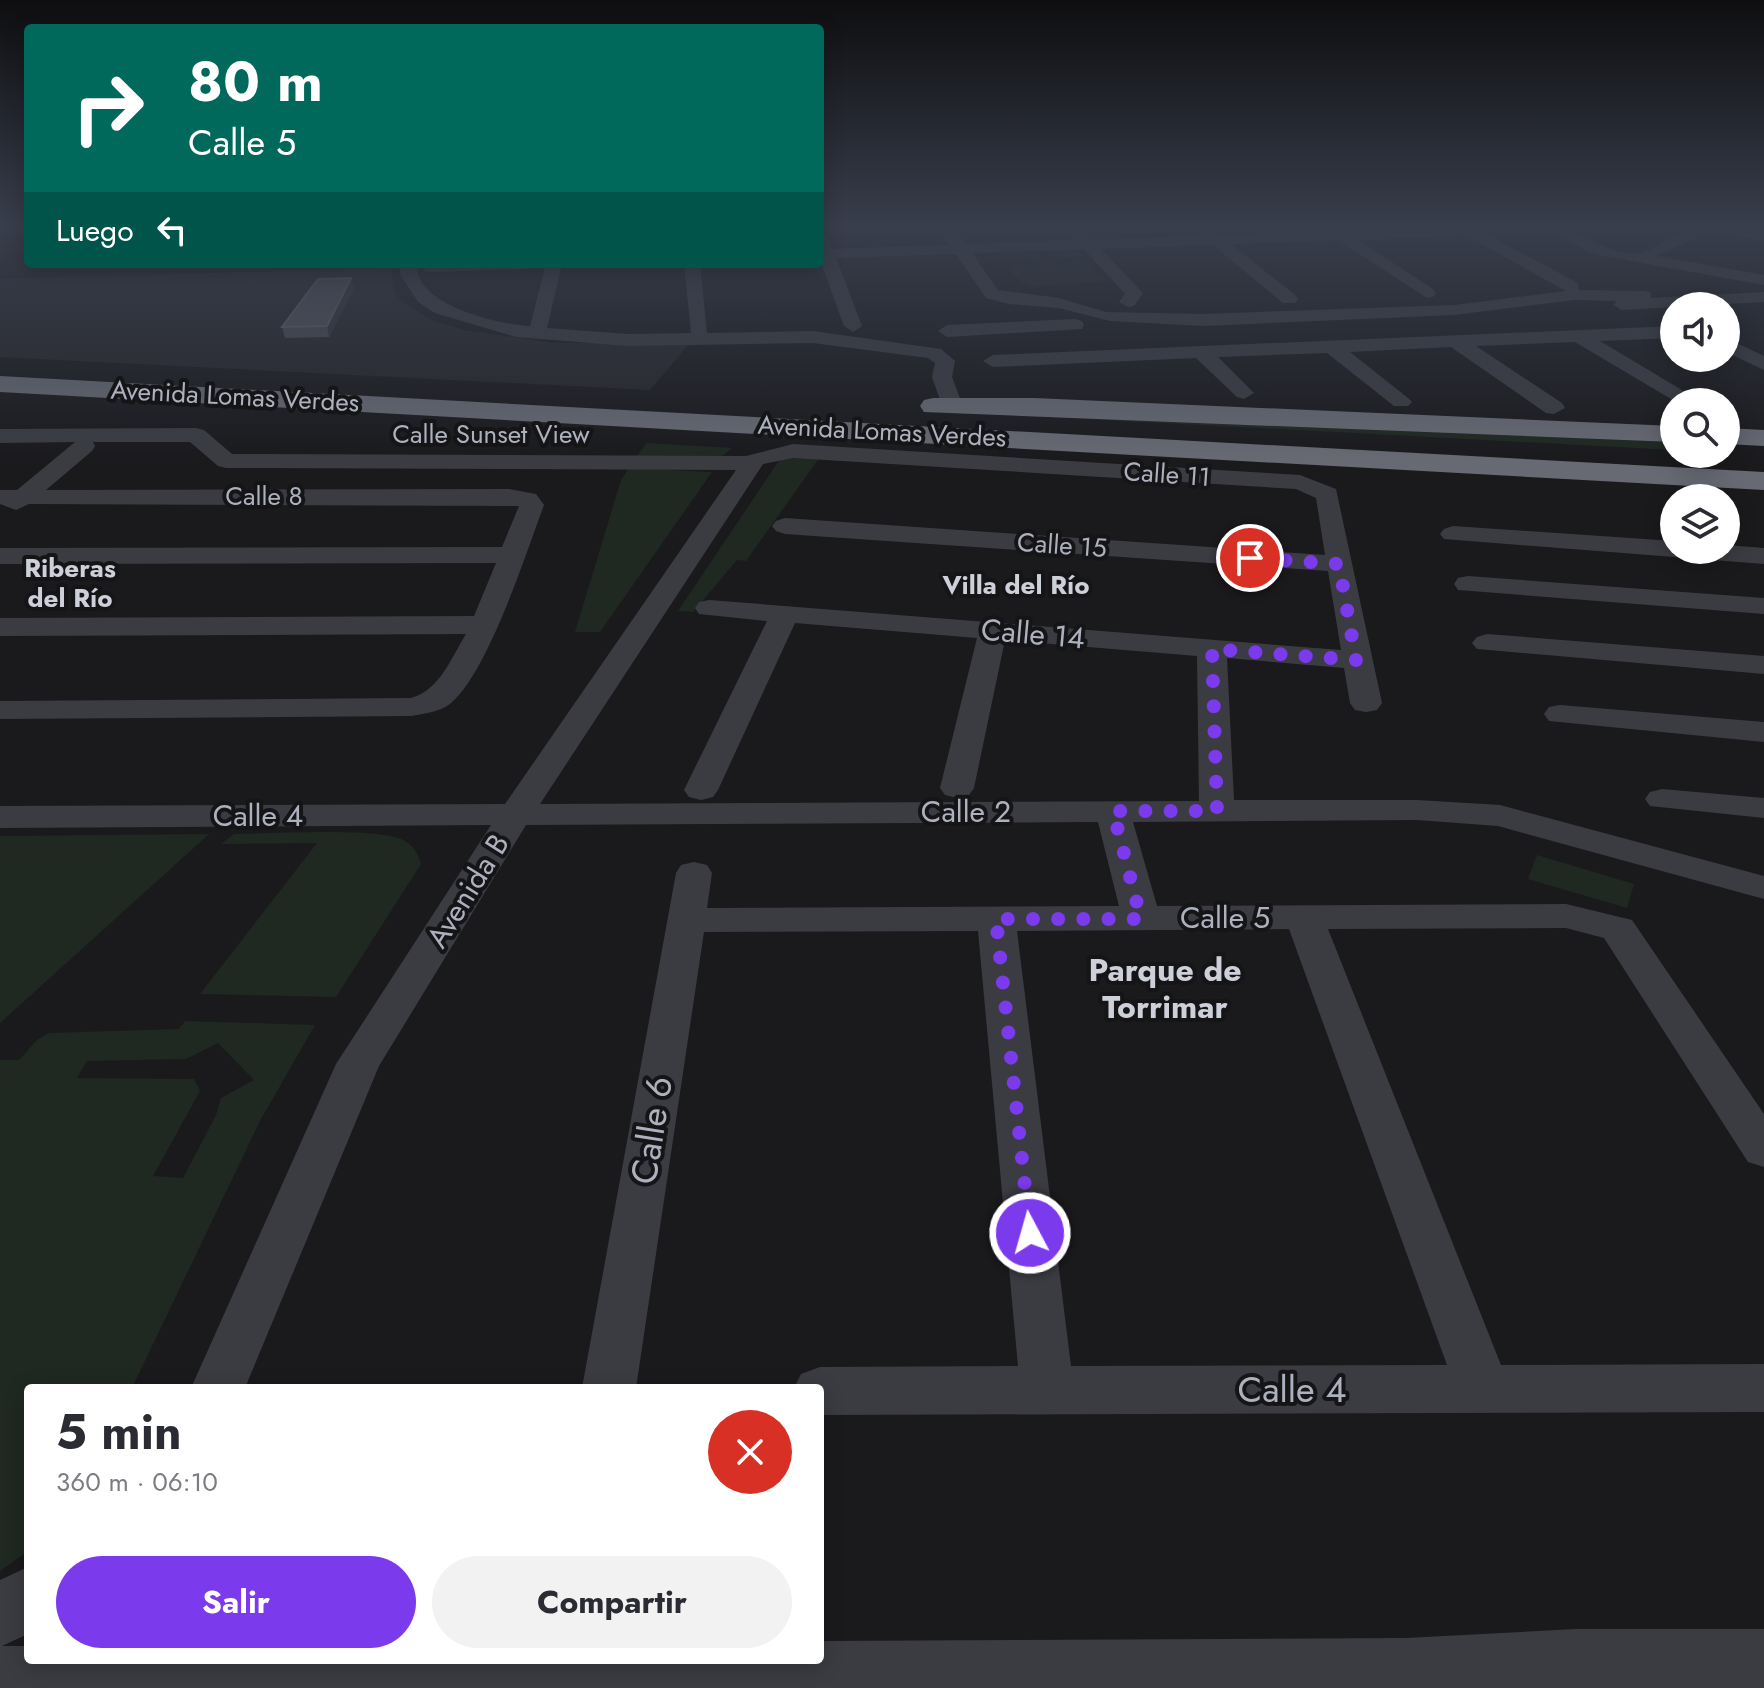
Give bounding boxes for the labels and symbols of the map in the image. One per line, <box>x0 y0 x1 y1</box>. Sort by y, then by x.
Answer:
street label: Avenida Lomas Verdes <box>110 371 360 421</box>
street label: Avenida Lomas Verdes <box>757 406 1007 456</box>
street label: Calle Sunset View <box>392 415 590 453</box>
street label: Calle 11 <box>1122 452 1212 496</box>
street label: Calle 8 <box>225 477 303 515</box>
street label: Calle 15 <box>1016 523 1108 567</box>
pin <box>1216 524 1284 592</box>
district label: Riberas del Río <box>24 549 116 617</box>
district label: Villa del Río <box>941 566 1090 604</box>
street label: Calle 14 <box>979 608 1087 659</box>
street label: Calle 2 <box>921 790 1011 833</box>
street label: Calle 4 <box>213 794 303 837</box>
street label: Avenida B <box>416 825 520 956</box>
street label: Calle 5 <box>1180 896 1270 939</box>
district label: Parque de Torrimar <box>1088 947 1242 1030</box>
street label: Calle 6 <box>617 1072 685 1188</box>
position arrow <box>988 1191 1072 1275</box>
street label: Calle 4 <box>1238 1363 1346 1415</box>

